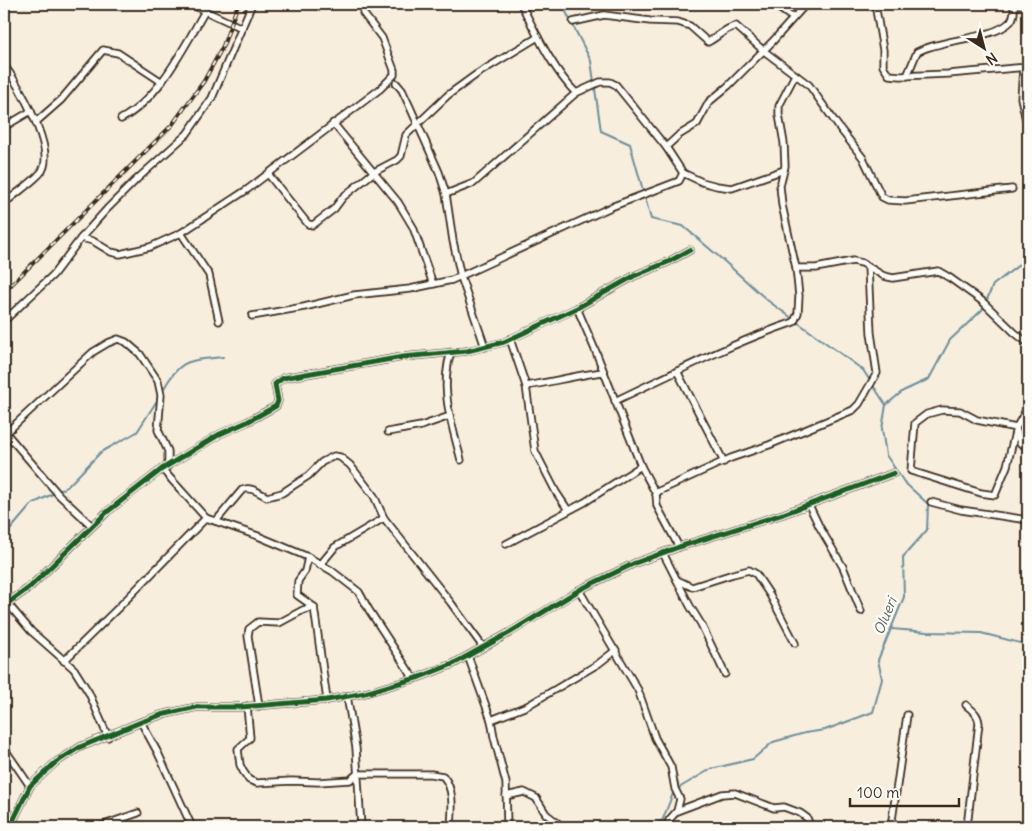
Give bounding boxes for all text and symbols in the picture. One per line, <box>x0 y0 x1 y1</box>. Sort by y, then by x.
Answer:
north arrow <box>960 22 1010 72</box>
text: N <box>982 48 1001 69</box>
water label: Olueri <box>869 593 901 637</box>
scale bar <box>850 776 958 808</box>
text: 100 m <box>857 783 899 802</box>

